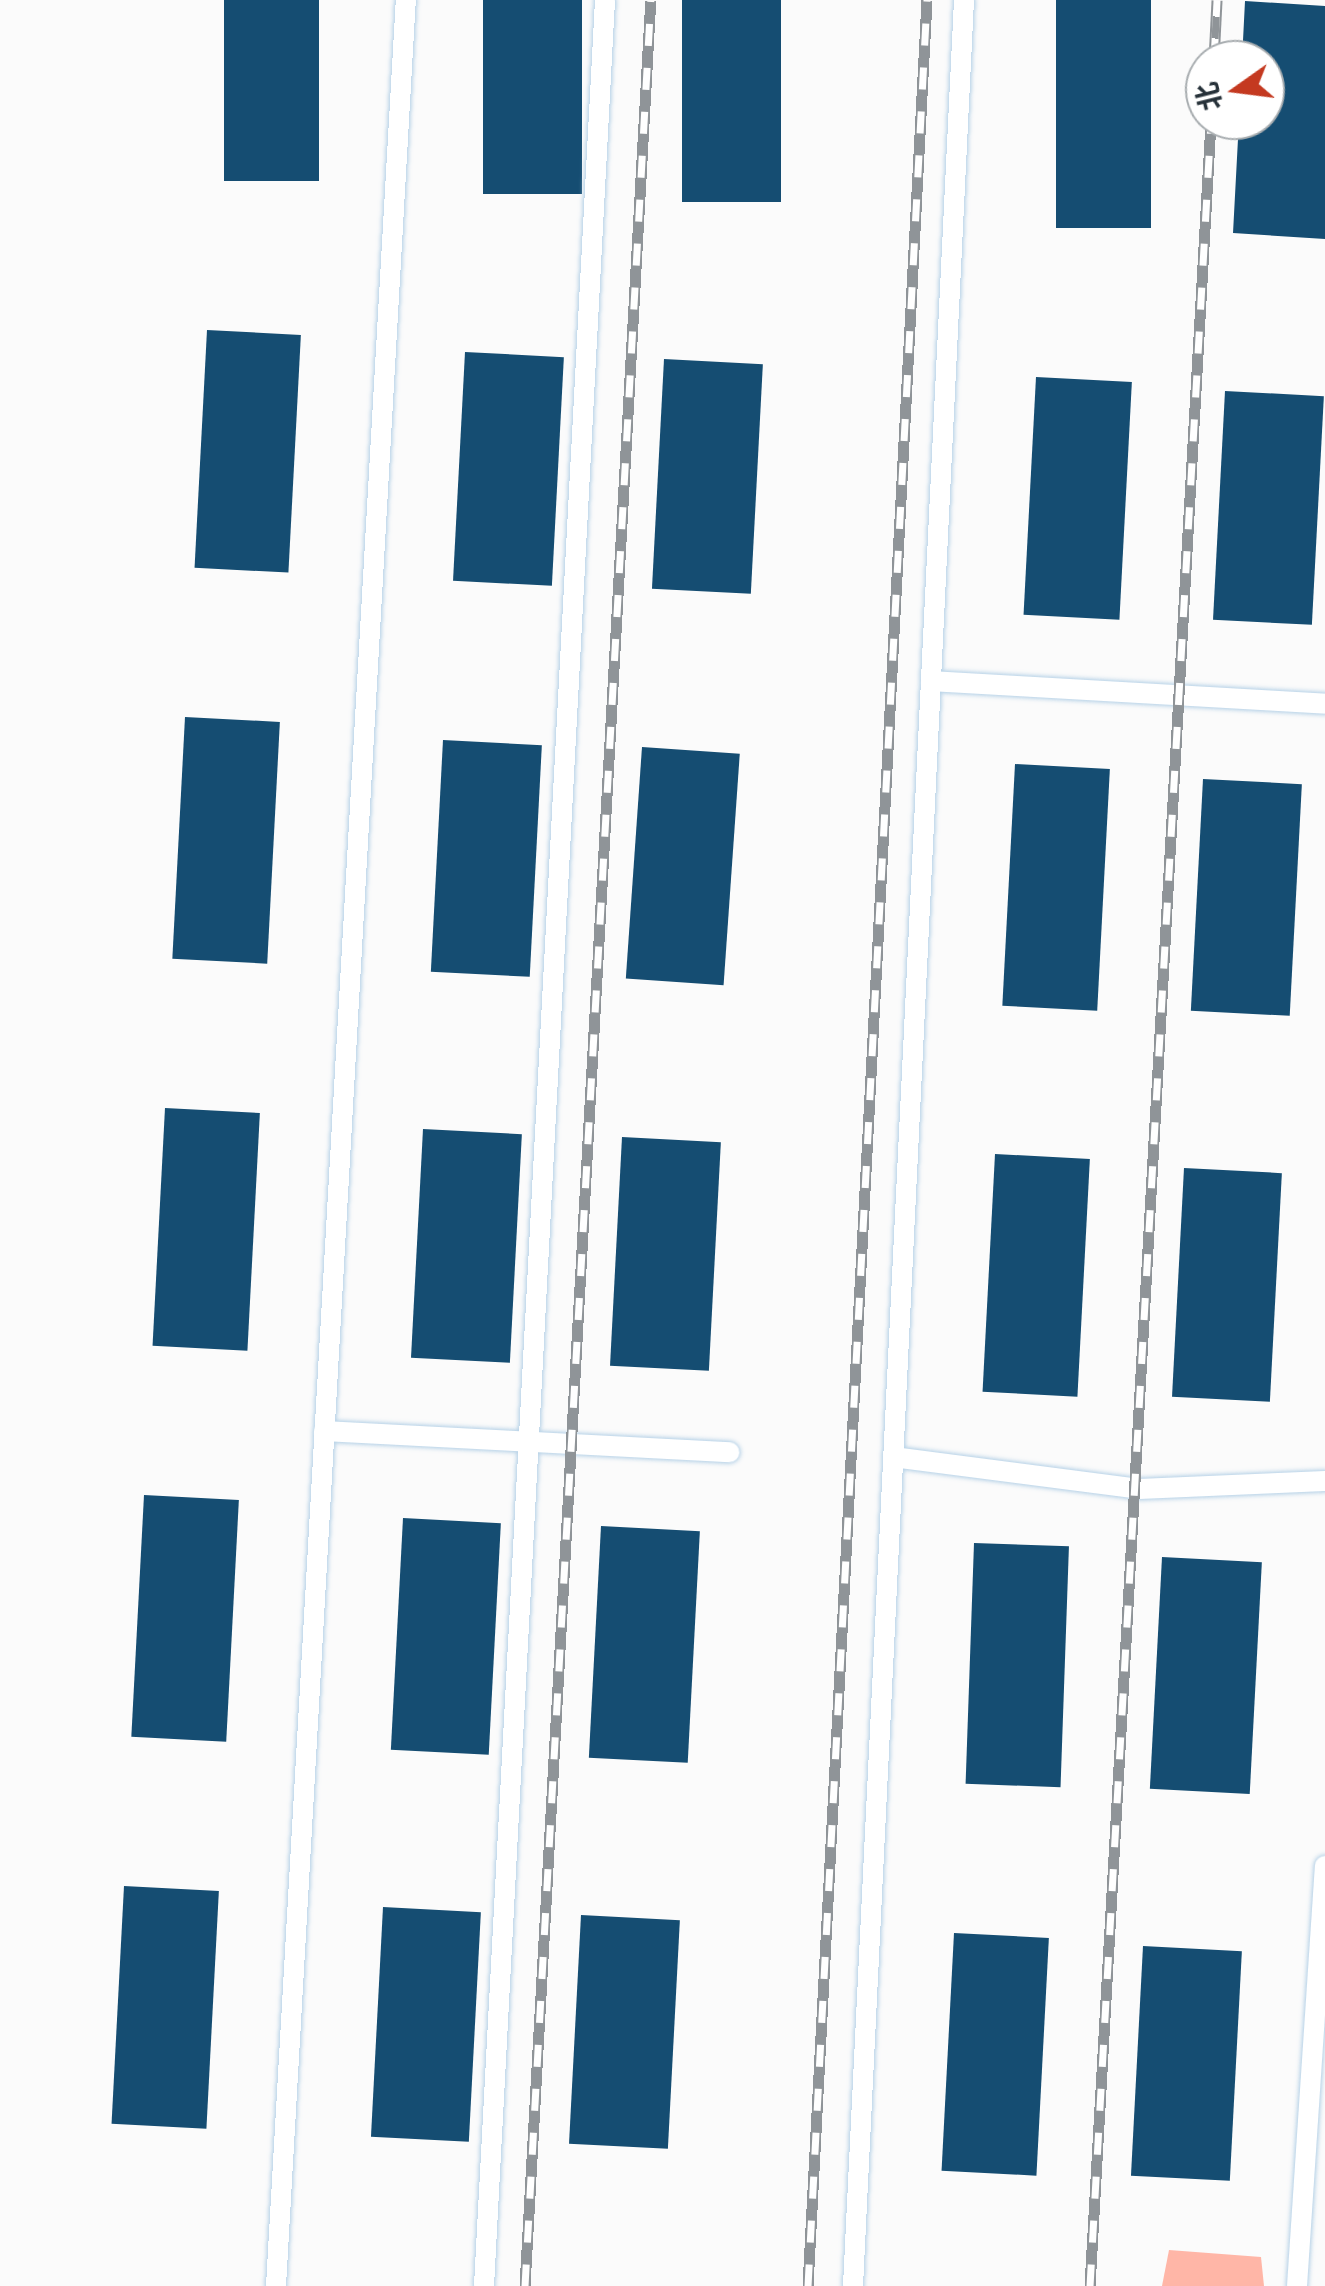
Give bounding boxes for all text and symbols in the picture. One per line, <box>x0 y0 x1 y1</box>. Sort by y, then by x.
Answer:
north arrow <box>1185 40 1285 140</box>
text: 北 <box>1186 79 1230 115</box>

